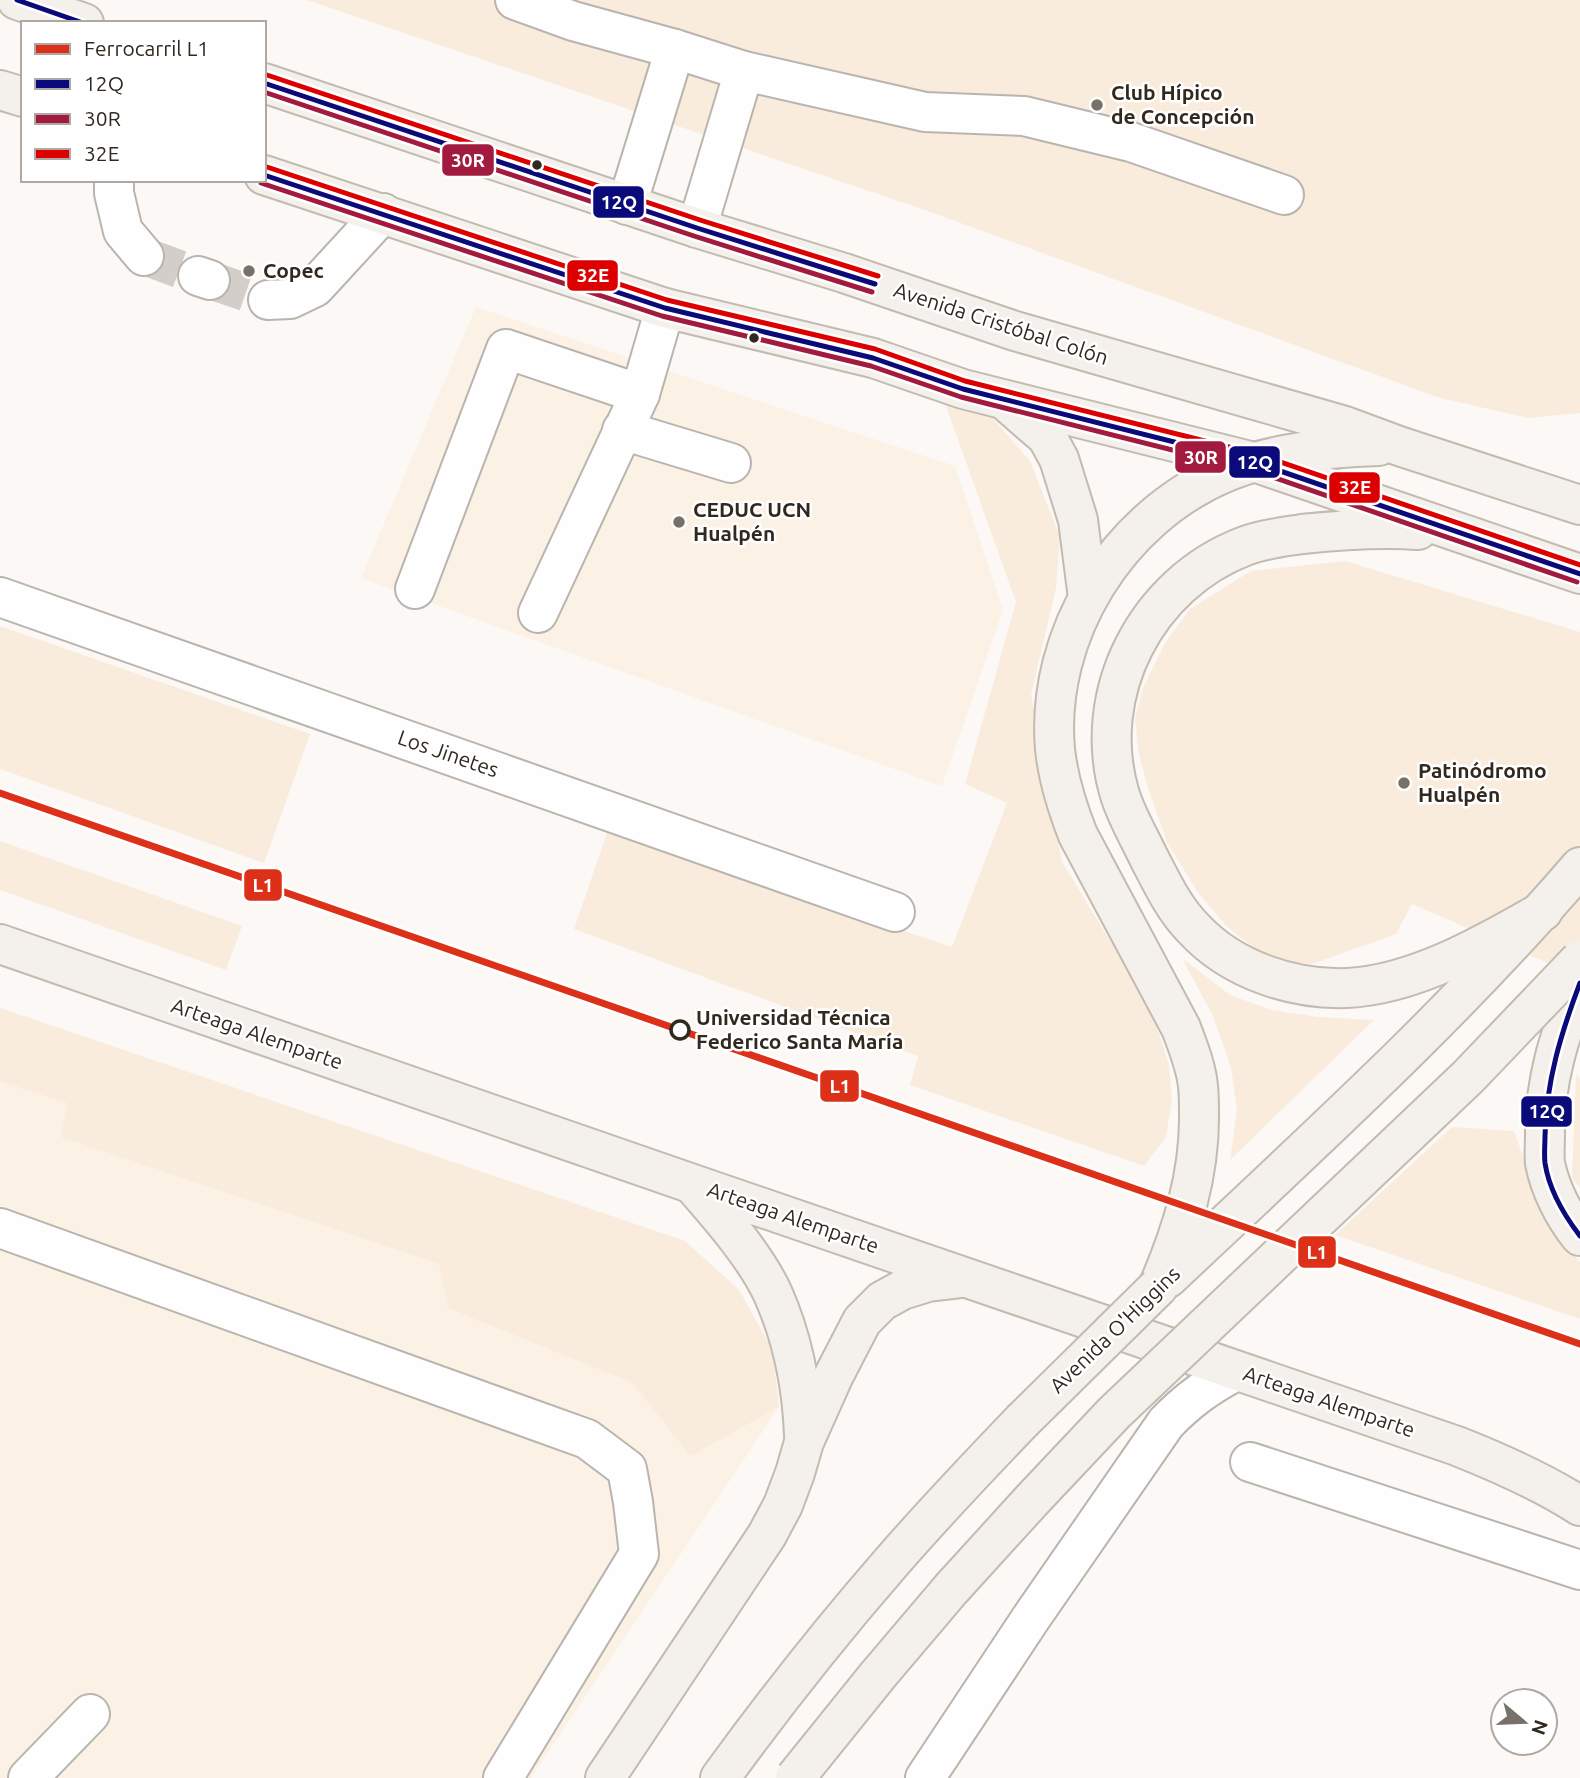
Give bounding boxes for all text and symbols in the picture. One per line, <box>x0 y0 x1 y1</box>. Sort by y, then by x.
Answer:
legend <box>21 21 266 182</box>
text: Ferrocarril L1 <box>84 36 209 60</box>
text: 12Q <box>84 71 124 95</box>
place label: Club Hípico de Concepción <box>1111 80 1254 128</box>
marker: Club Hípico de Concepción <box>1089 97 1105 113</box>
text: 30R <box>84 106 121 130</box>
text: 32E <box>84 141 119 165</box>
line badge: 30R <box>441 143 495 177</box>
text: 30R <box>451 149 485 171</box>
unlabelled marker <box>530 158 544 172</box>
line badge: 12Q <box>592 185 645 219</box>
text: 12Q <box>601 191 637 213</box>
place label: Copec <box>263 258 324 282</box>
line badge: 32E <box>566 259 619 292</box>
marker: Copec <box>241 263 257 279</box>
text: 32E <box>577 264 609 286</box>
street label: Avenida Cristóbal Colón <box>891 277 1112 369</box>
unlabelled marker <box>747 331 761 345</box>
line badge: 30R <box>1174 440 1227 474</box>
line badge: 12Q <box>1228 445 1281 479</box>
text: 30R <box>1184 446 1218 468</box>
text: 12Q <box>1237 451 1273 473</box>
line badge: 32E <box>1328 471 1381 504</box>
text: 32E <box>1339 476 1371 498</box>
place label: CEDUC UCN Hualpén <box>693 497 811 545</box>
marker: CEDUC UCN Hualpén <box>671 514 687 530</box>
street label: Los Jinetes <box>395 725 502 781</box>
place label: Patinódromo Hualpén <box>1418 758 1547 806</box>
marker: Patinódromo Hualpén <box>1396 775 1412 791</box>
line badge: L1 <box>243 868 283 902</box>
text: L1 <box>252 874 274 896</box>
street label: Arteaga Alemparte <box>169 992 346 1074</box>
place label: Universidad Técnica Federico Santa María <box>696 1005 903 1053</box>
marker: Universidad Técnica Federico Santa María <box>670 1020 690 1040</box>
line badge: L1 <box>819 1069 860 1103</box>
text: L1 <box>829 1075 851 1097</box>
line badge: 12Q <box>1520 1095 1573 1128</box>
text: 12Q <box>1529 1100 1565 1122</box>
street label: Arteaga Alemparte <box>705 1176 882 1258</box>
line badge: L1 <box>1297 1235 1337 1269</box>
text: L1 <box>1306 1241 1328 1263</box>
street label: Avenida O'Higgins <box>1044 1261 1184 1397</box>
street label: Arteaga Alemparte <box>1241 1360 1418 1442</box>
north arrow <box>1489 1687 1559 1757</box>
text: N <box>1527 1717 1553 1738</box>

